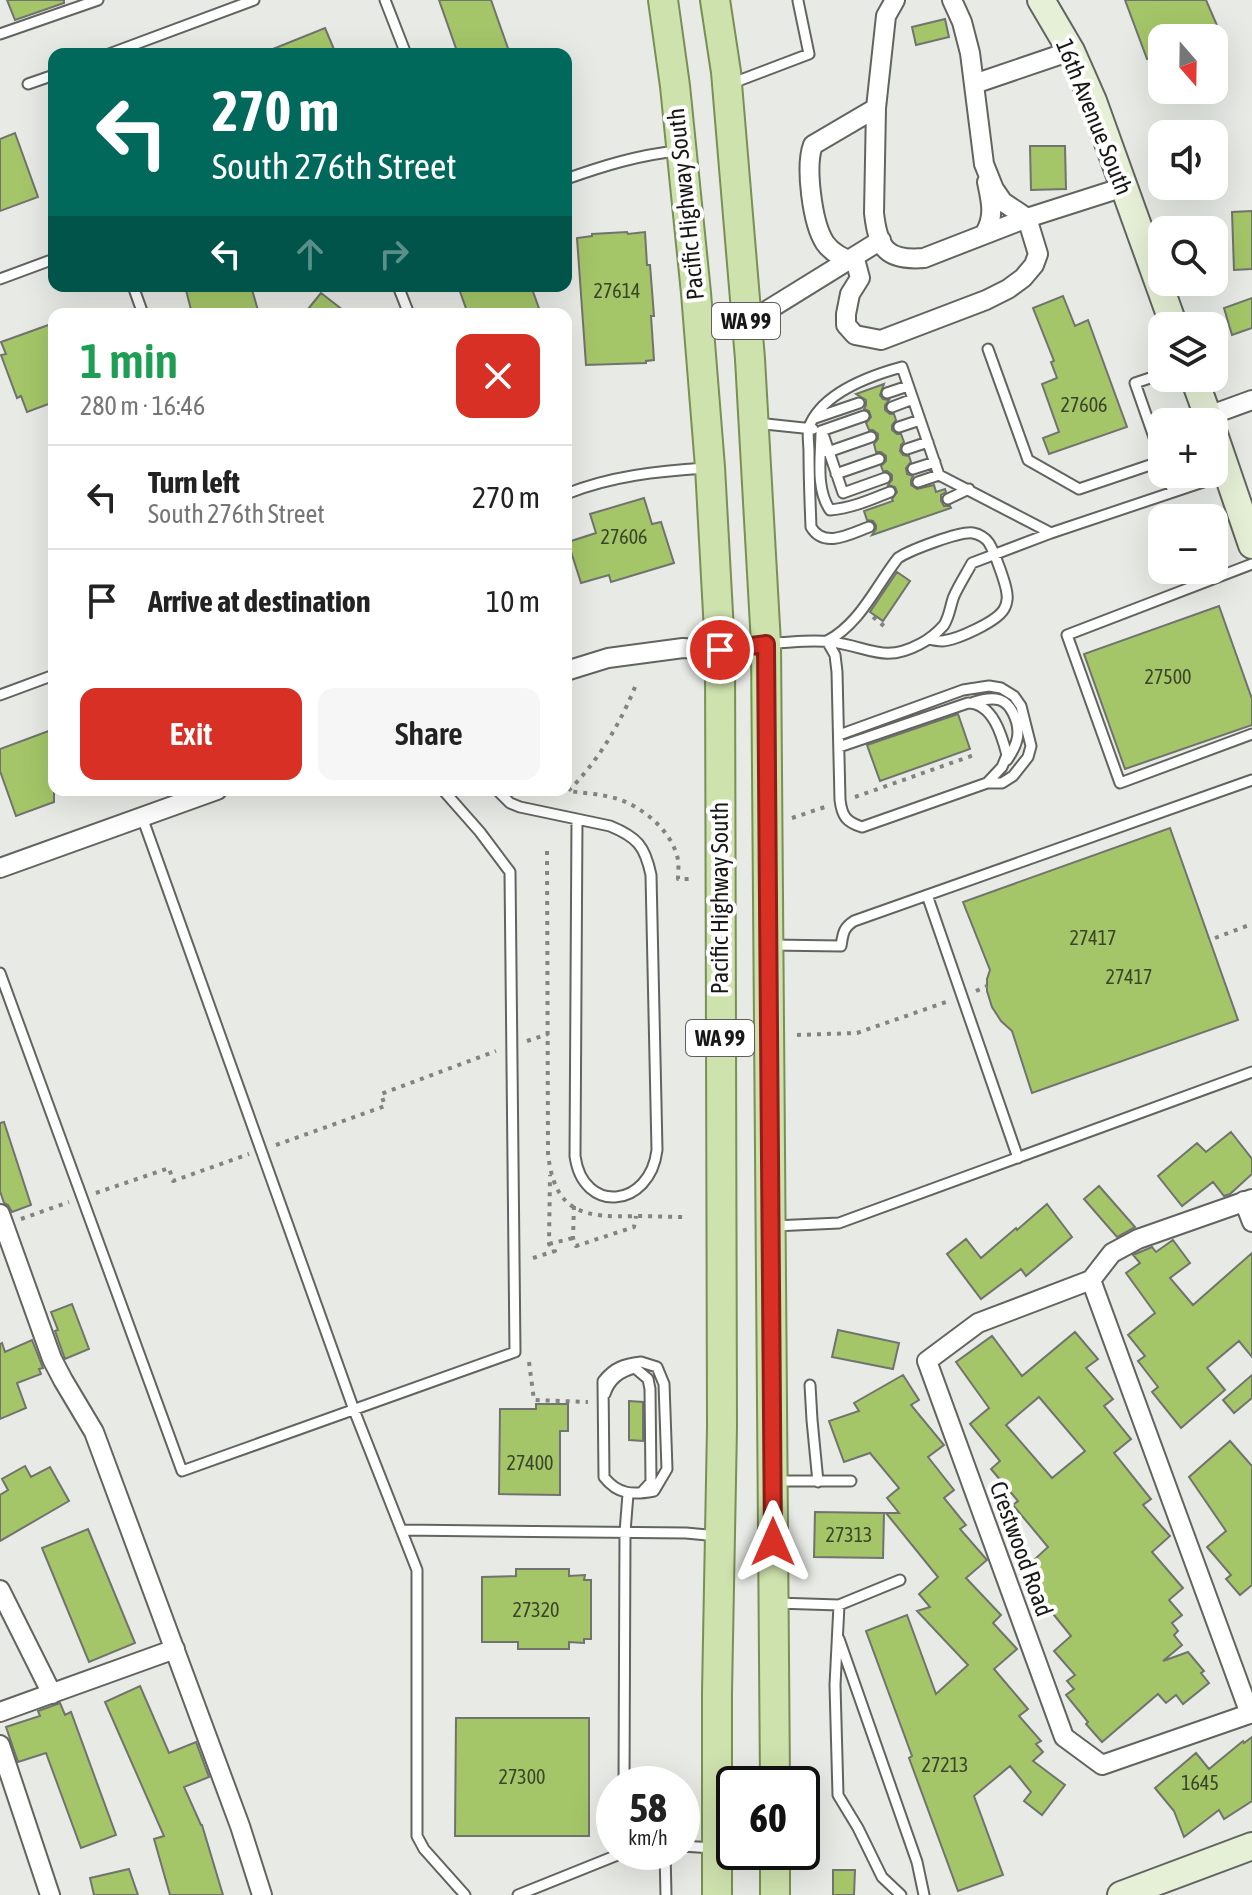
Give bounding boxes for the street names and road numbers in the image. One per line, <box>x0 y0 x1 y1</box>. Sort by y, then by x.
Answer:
street label: 16th Avenue South <box>1051 35 1138 199</box>
street label: Pacific Highway South <box>662 107 709 301</box>
road number: WA 99 <box>712 303 780 339</box>
street label: Pacific Highway South <box>706 802 733 994</box>
road number: WA 99 <box>686 1020 754 1056</box>
street label: Crestwood Road <box>985 1478 1058 1620</box>

